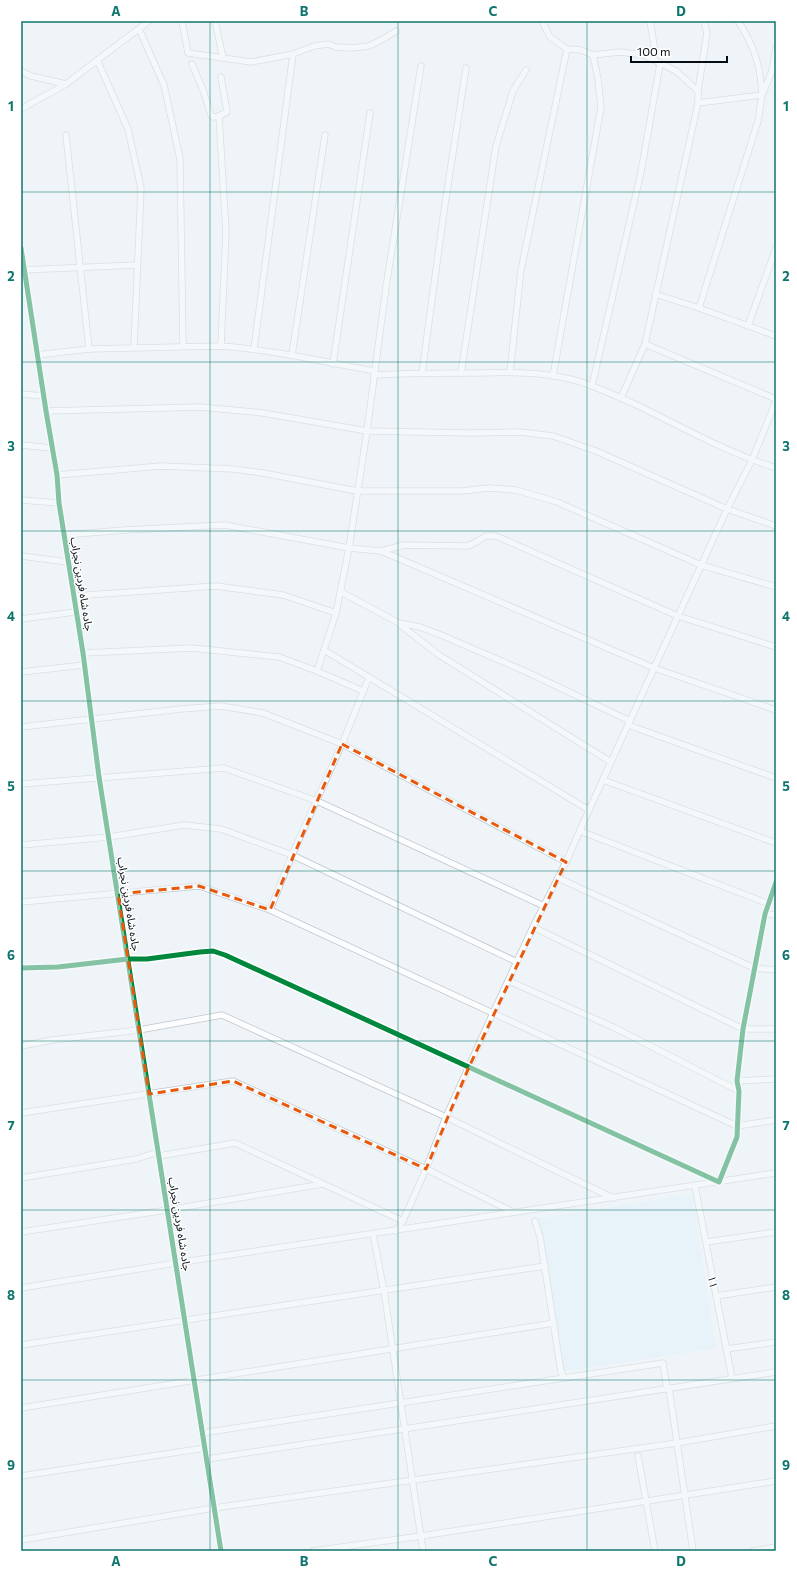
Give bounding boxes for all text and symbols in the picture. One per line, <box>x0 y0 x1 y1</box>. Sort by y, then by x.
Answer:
text: A <box>111 3 121 19</box>
text: B <box>300 3 309 19</box>
text: C <box>489 3 498 19</box>
text: D <box>676 3 686 19</box>
scale bar <box>631 38 727 64</box>
text: 100 m <box>637 44 671 58</box>
text: 1 <box>8 98 14 114</box>
text: 1 <box>783 98 789 114</box>
text: 2 <box>7 268 15 284</box>
text: 2 <box>782 268 790 284</box>
text: 3 <box>7 438 15 454</box>
text: 3 <box>782 438 790 454</box>
street label: جاده شاه فردین نجراب <box>67 536 96 633</box>
text: 4 <box>7 608 15 624</box>
text: 4 <box>782 608 790 624</box>
text: 5 <box>7 778 15 794</box>
text: 5 <box>782 778 790 794</box>
street label: جاده شاه فردین نجراب <box>114 856 143 953</box>
text: 6 <box>7 947 15 963</box>
text: 6 <box>782 947 790 963</box>
text: 7 <box>7 1117 15 1133</box>
text: 7 <box>782 1117 790 1133</box>
street label: جاده شاه فردین نجراب <box>165 1176 194 1273</box>
street label: ۱۱ <box>706 1274 721 1289</box>
text: 8 <box>7 1287 15 1303</box>
text: 8 <box>782 1287 790 1303</box>
text: 9 <box>7 1457 15 1473</box>
text: 9 <box>782 1457 790 1473</box>
text: A <box>111 1553 121 1569</box>
text: B <box>300 1553 309 1569</box>
text: C <box>489 1553 498 1569</box>
text: D <box>676 1553 686 1569</box>

